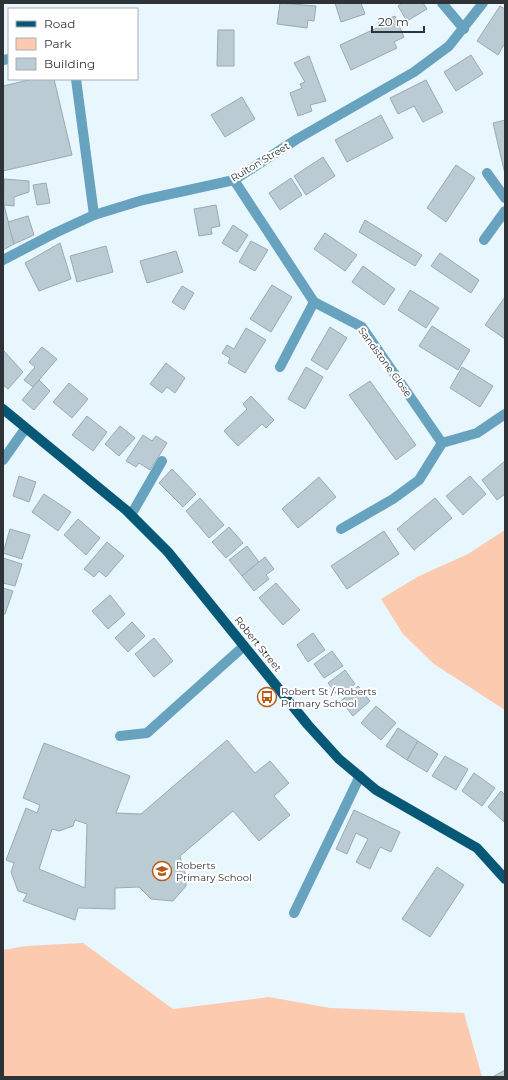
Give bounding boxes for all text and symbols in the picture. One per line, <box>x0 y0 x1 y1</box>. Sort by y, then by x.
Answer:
legend <box>8 8 138 80</box>
scale bar <box>372 8 424 34</box>
text: 20 m <box>378 14 409 29</box>
text: Road <box>44 16 75 31</box>
text: Park <box>44 36 72 51</box>
text: Building <box>44 56 95 71</box>
street label: Ruiton Street <box>228 139 292 185</box>
street label: Sandstone Close <box>355 325 415 399</box>
street label: Robert Street <box>232 614 284 674</box>
place label: Robert St / Roberts Primary School <box>281 685 376 710</box>
bus stop icon: Robert St / Roberts Primary School <box>256 686 278 708</box>
place label: Roberts Primary School <box>176 859 252 884</box>
school or university icon: Roberts Primary School <box>151 860 173 882</box>

